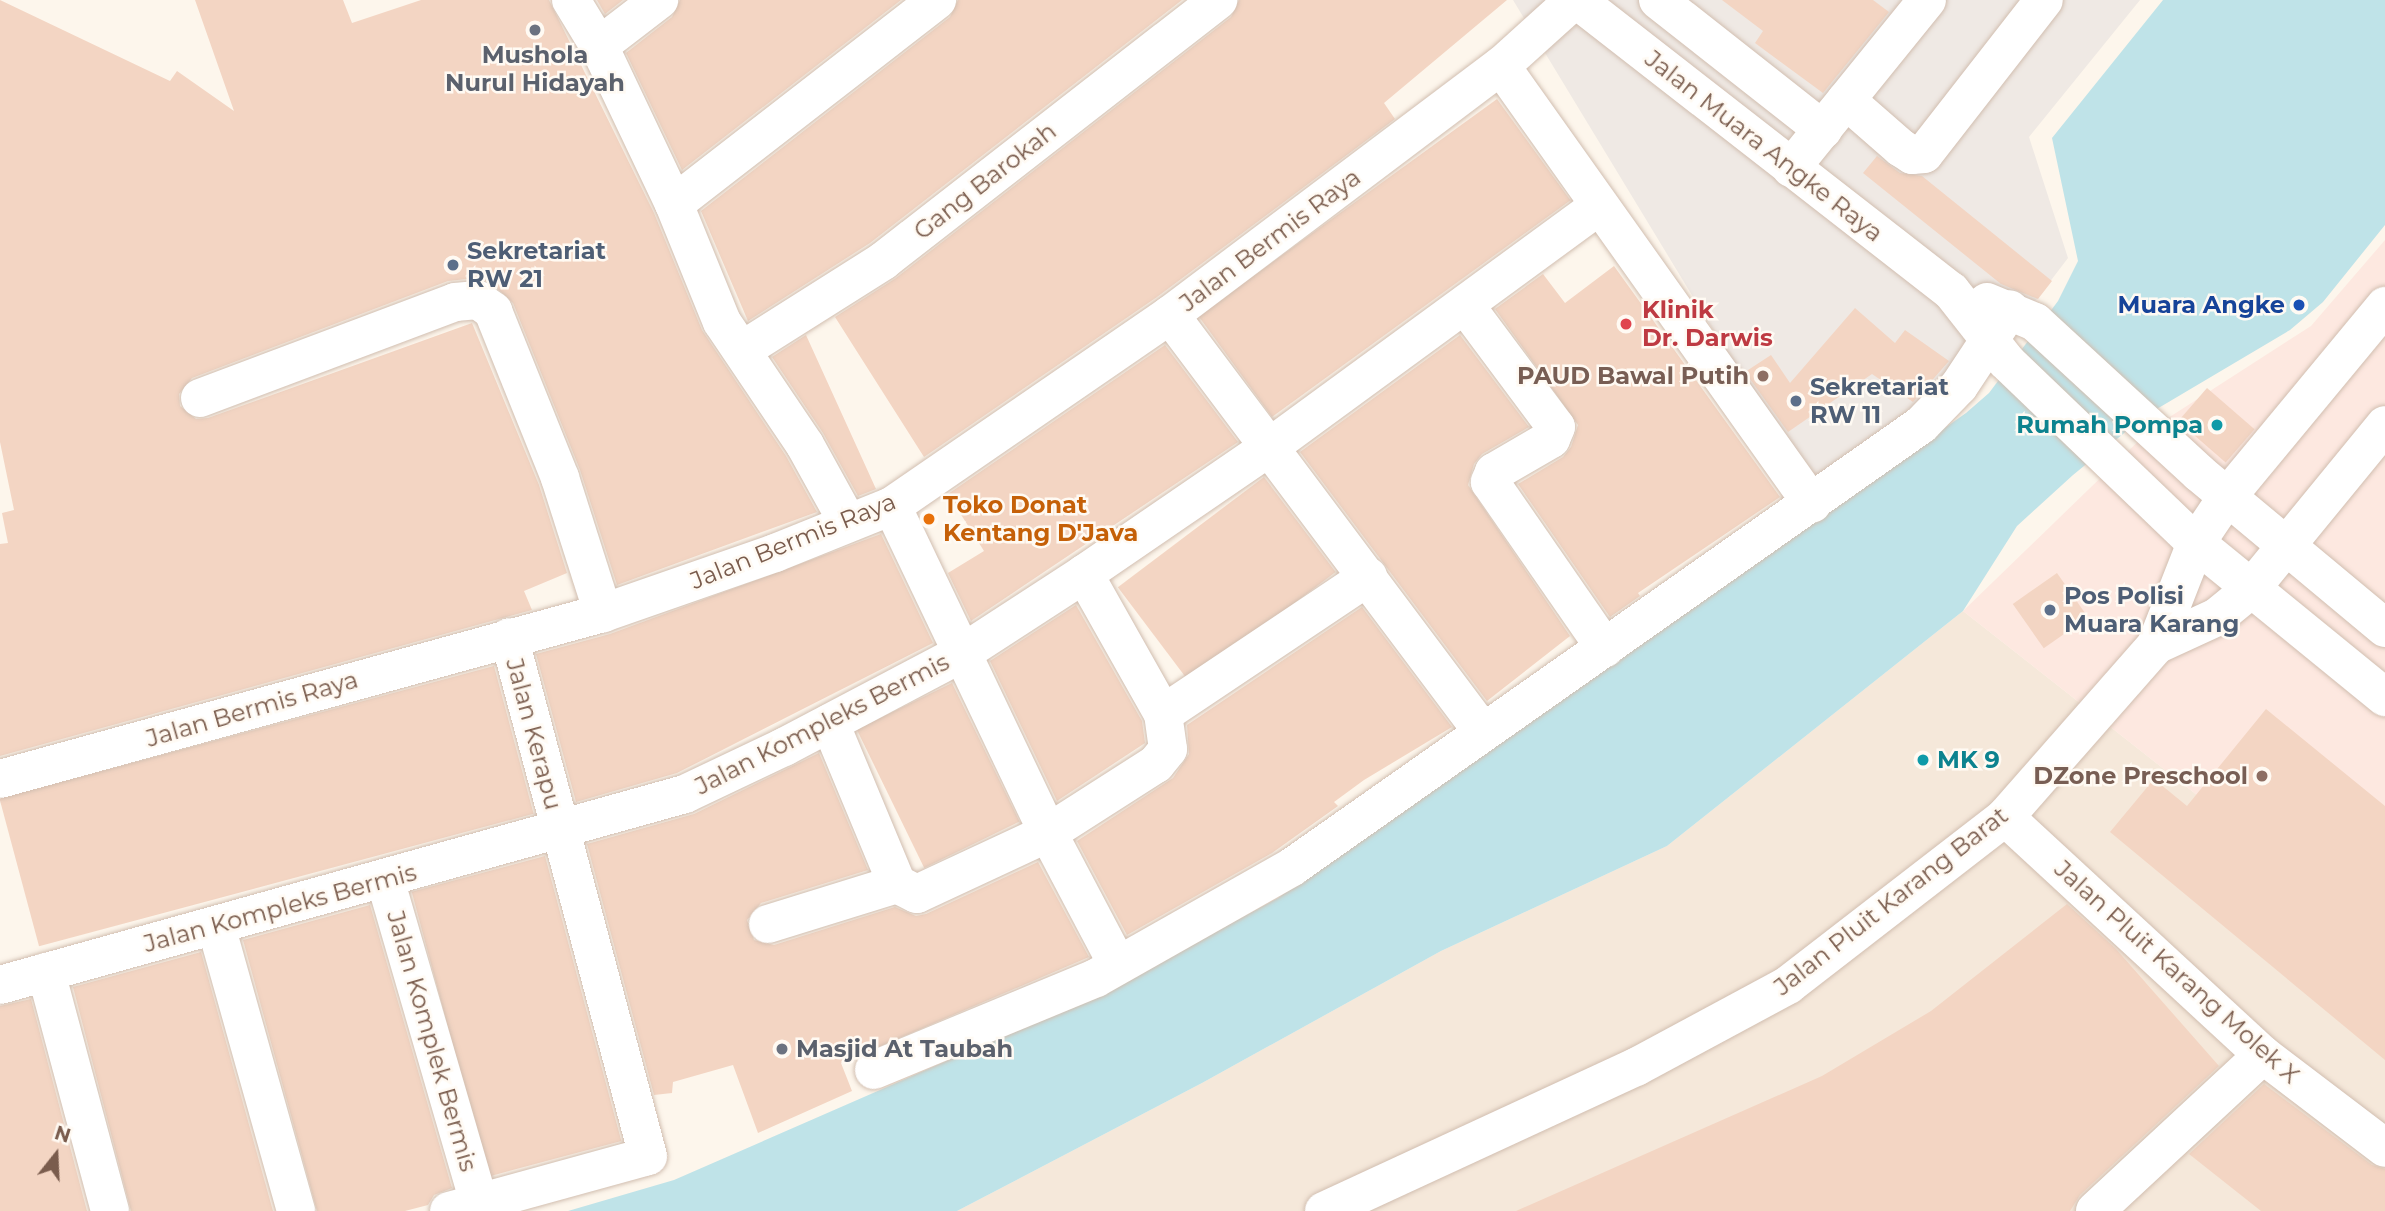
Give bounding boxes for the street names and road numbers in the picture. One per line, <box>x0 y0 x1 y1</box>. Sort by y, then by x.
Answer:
street label: Jalan Muara Angke Raya <box>1639 44 1889 248</box>
street label: Gang Barokah <box>908 116 1062 246</box>
street label: Jalan Bermis Raya <box>1174 163 1366 317</box>
street label: Jalan Bermis Raya <box>686 487 900 595</box>
street label: Jalan Kompleks Bermis <box>690 647 954 801</box>
street label: Jalan Kerapu <box>500 655 568 813</box>
street label: Jalan Bermis Raya <box>143 665 361 753</box>
street label: Jalan Pluit Karang Barat <box>1768 801 2014 1001</box>
street label: Jalan Pluit Karang Molek X <box>2049 854 2305 1090</box>
street label: Jalan Kompleks Bermis <box>140 858 420 958</box>
street label: Jalan Komplek Bermis <box>381 907 483 1175</box>

